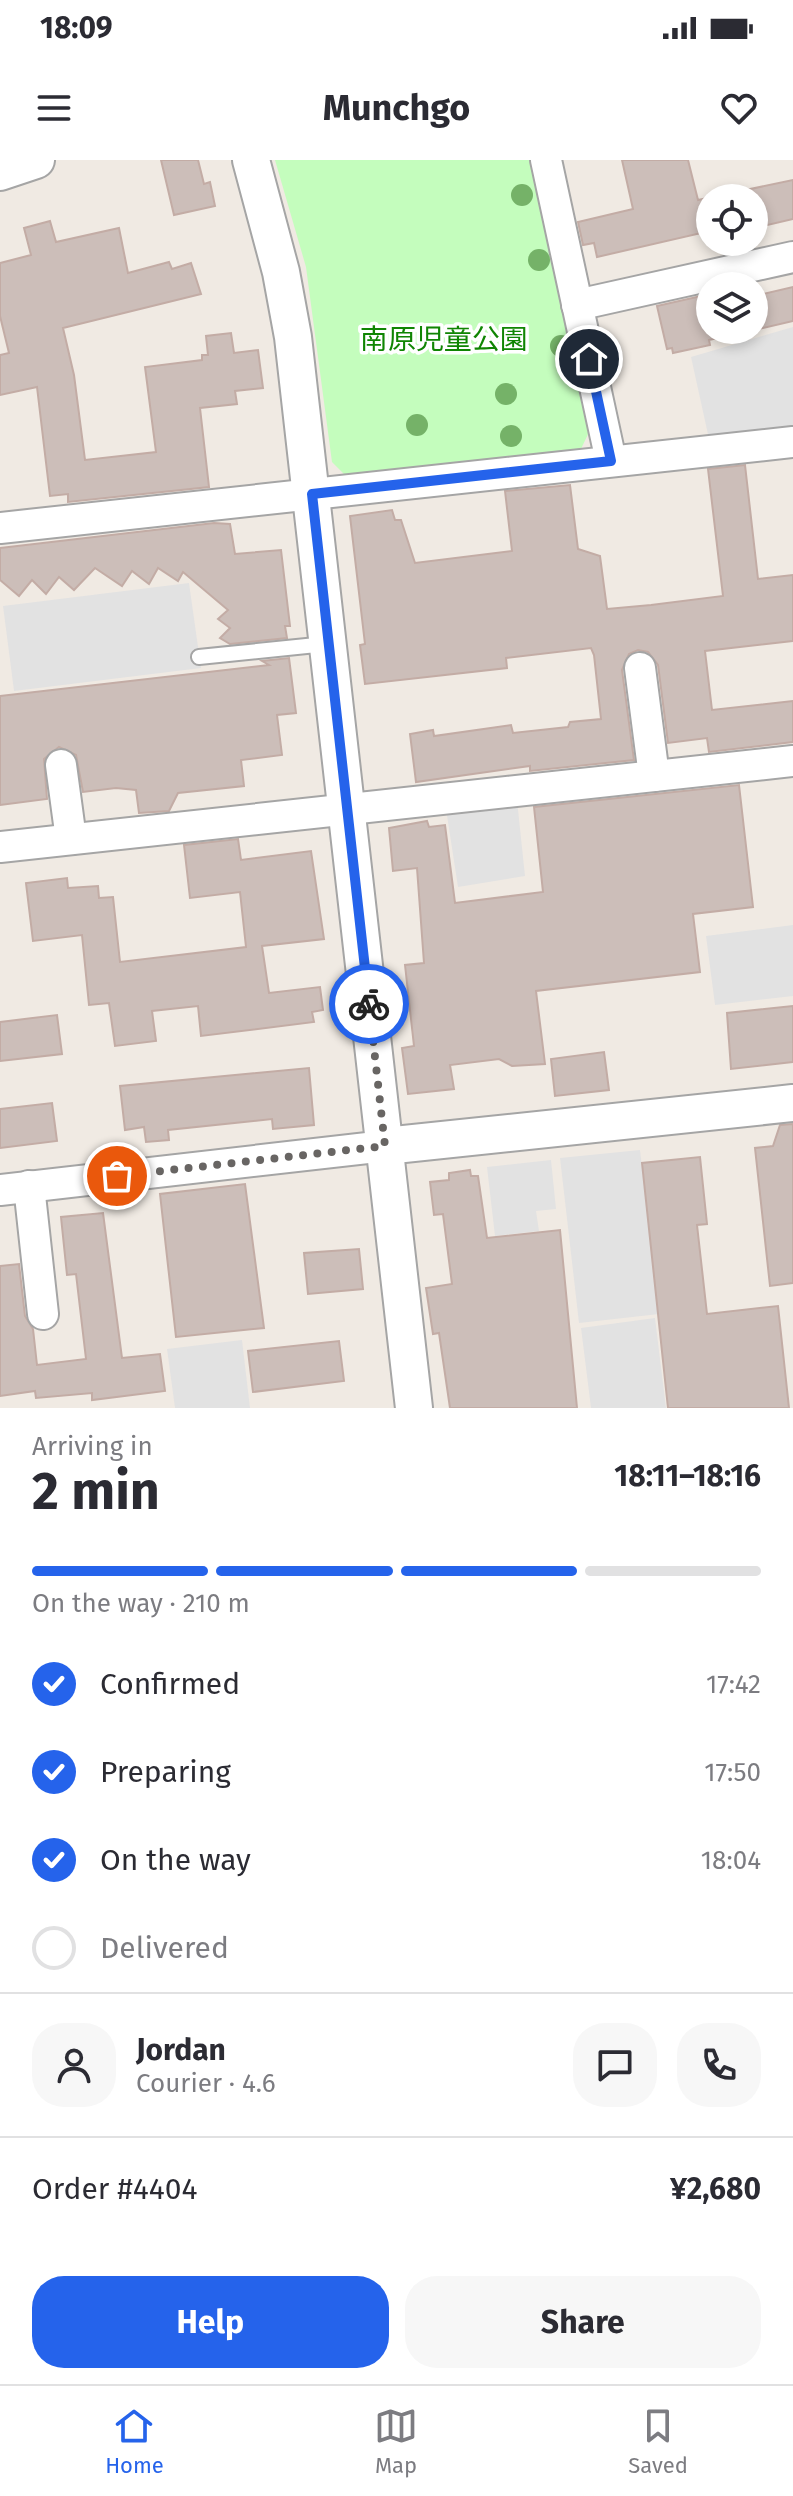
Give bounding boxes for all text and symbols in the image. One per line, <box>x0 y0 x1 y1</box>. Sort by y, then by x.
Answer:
text: 18:09 <box>40 10 113 46</box>
icon: menu <box>32 86 76 130</box>
text: Munchgo <box>323 86 470 130</box>
icon: heart <box>717 86 761 130</box>
map controls <box>696 184 768 344</box>
button: locate <box>696 184 768 256</box>
button: layers <box>696 272 768 344</box>
park label: 南原児童公園 <box>360 323 528 356</box>
pin <box>555 325 623 393</box>
icon: home <box>567 337 611 381</box>
courier <box>329 964 409 1044</box>
icon: bike <box>347 982 391 1026</box>
pin <box>83 1142 151 1210</box>
icon: bag <box>95 1154 139 1198</box>
text: Arriving in <box>32 1431 153 1462</box>
text: 18:11–18:16 <box>614 1458 761 1494</box>
text: 2 min <box>32 1460 160 1523</box>
text: On the way · 210 m <box>32 1588 250 1619</box>
icon: check <box>32 1662 76 1706</box>
text: Confirmed <box>100 1666 240 1702</box>
text: 17:42 <box>706 1669 761 1700</box>
icon: check <box>32 1750 76 1794</box>
text: Preparing <box>100 1754 231 1790</box>
text: 17:50 <box>704 1757 761 1788</box>
icon: check <box>32 1838 76 1882</box>
text: On the way <box>100 1842 251 1878</box>
text: 18:04 <box>701 1845 761 1876</box>
text: Delivered <box>100 1930 229 1966</box>
button: person <box>32 2023 116 2107</box>
button: chat <box>573 2023 657 2107</box>
button: phone <box>677 2023 761 2107</box>
text: Jordan <box>136 2032 226 2068</box>
text: Courier · 4.6 <box>136 2068 276 2099</box>
text: Order #4404 <box>32 2171 197 2207</box>
text: ¥2,680 <box>670 2171 761 2207</box>
button: Help <box>32 2276 389 2368</box>
button: Share <box>405 2276 761 2368</box>
tab: Home <box>105 2404 164 2479</box>
tab: Map <box>374 2404 418 2479</box>
tab: Saved <box>628 2404 688 2479</box>

